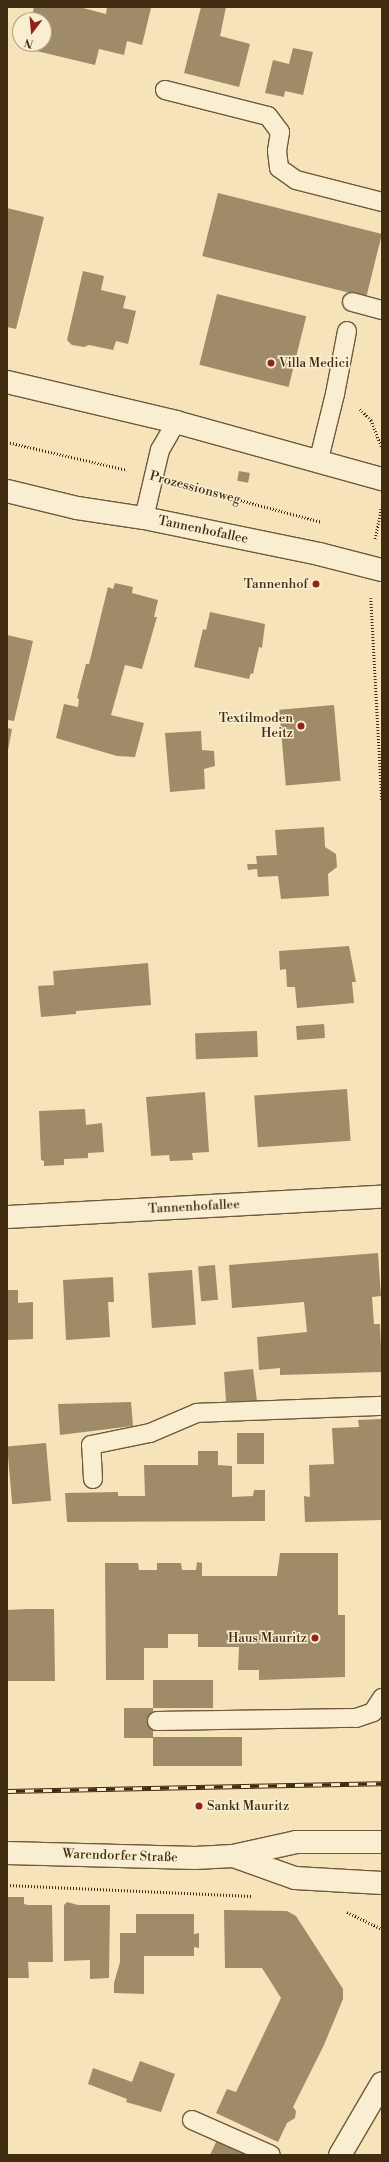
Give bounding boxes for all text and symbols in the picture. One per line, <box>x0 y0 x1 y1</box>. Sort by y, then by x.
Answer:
north arrow <box>12 12 52 52</box>
text: N <box>23 35 35 51</box>
place label: Villa Medici <box>279 355 349 371</box>
marker: Villa Medici <box>266 358 276 368</box>
street label: Prozessionsweg <box>148 468 242 508</box>
street label: Tannenhofallee <box>157 513 249 547</box>
place label: Tannenhof <box>244 576 308 592</box>
marker: Tannenhof <box>311 579 321 589</box>
place label: Textilmoden Heitz <box>219 711 293 742</box>
marker: Textilmoden Heitz <box>296 721 306 731</box>
street label: Tannenhofallee <box>148 1197 240 1217</box>
place label: Haus Mauritz <box>228 1630 307 1646</box>
marker: Haus Mauritz <box>310 1633 320 1643</box>
place label: Sankt Mauritz <box>207 1798 289 1814</box>
marker: Sankt Mauritz <box>194 1801 204 1811</box>
street label: Warendorfer Straße <box>62 1846 178 1866</box>

